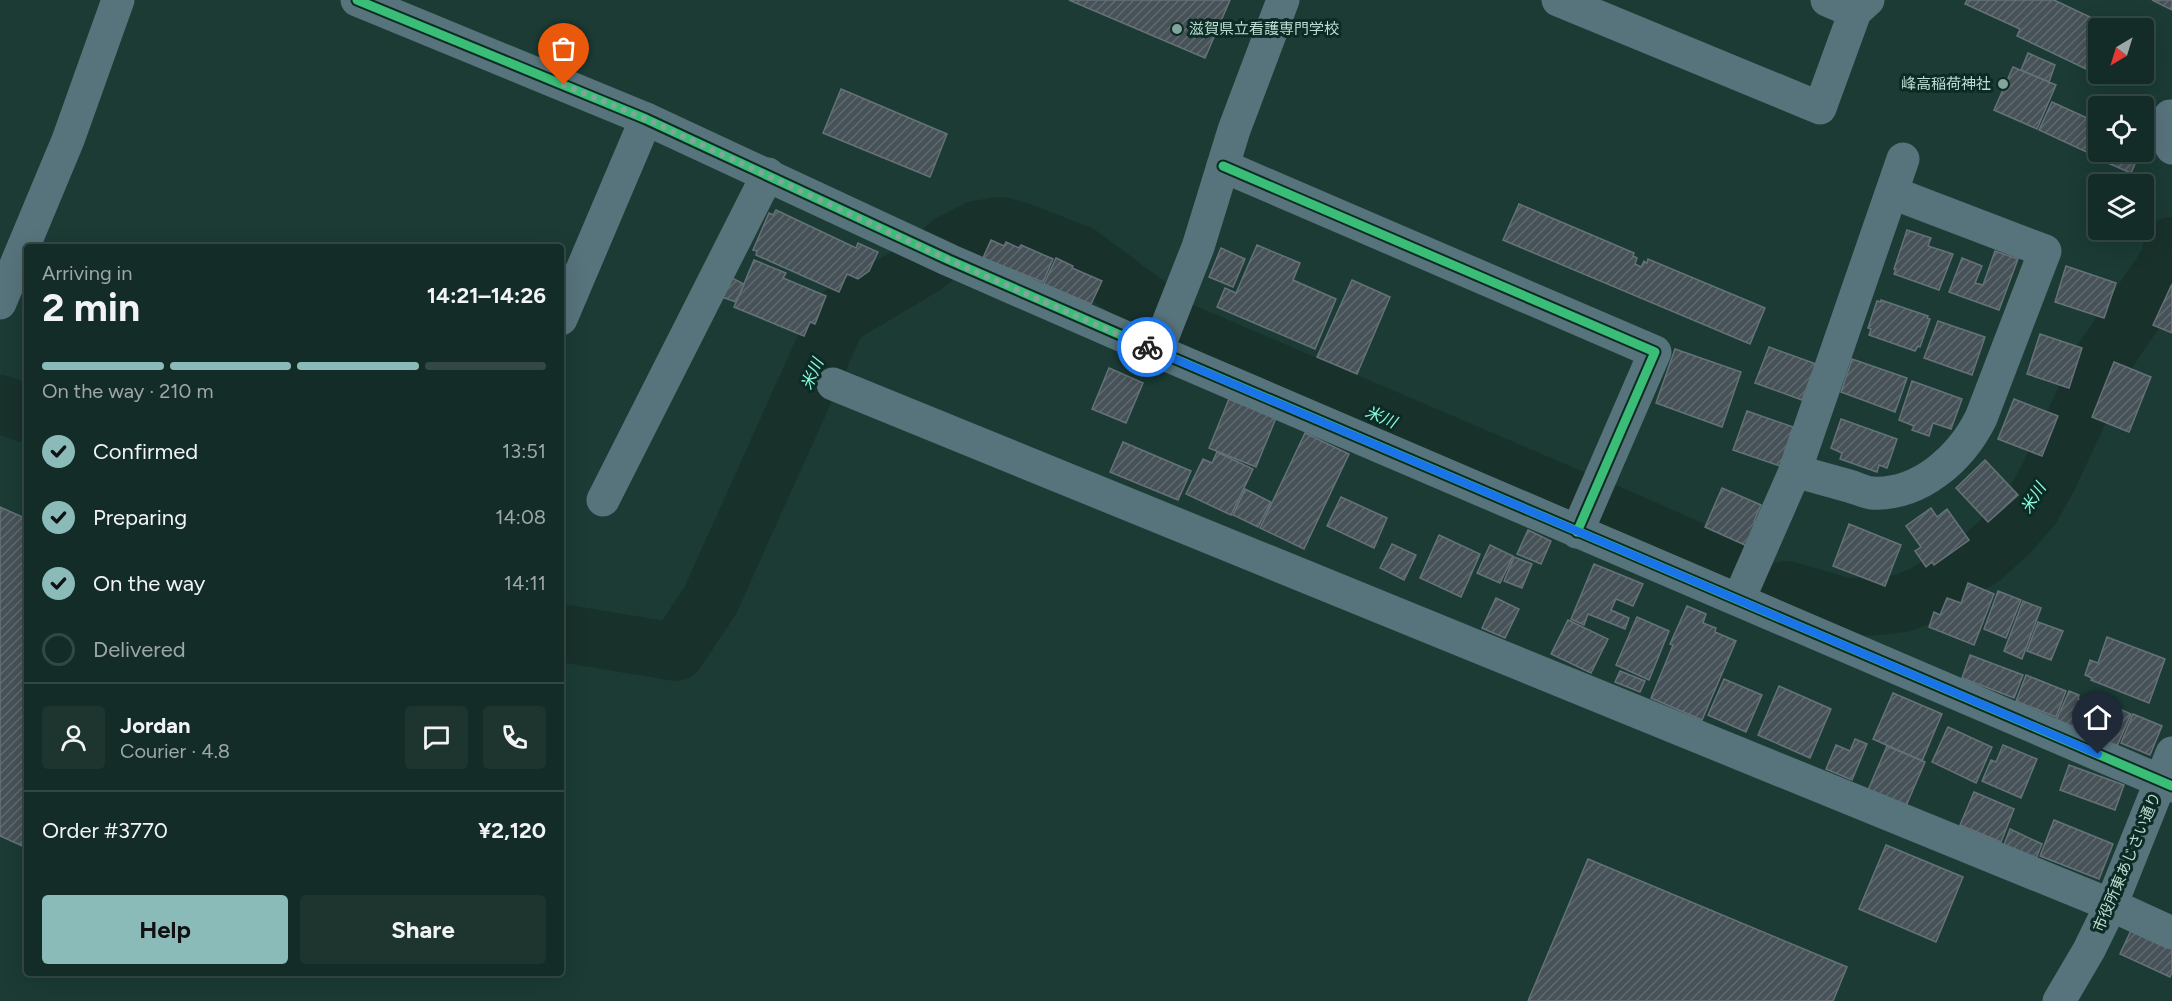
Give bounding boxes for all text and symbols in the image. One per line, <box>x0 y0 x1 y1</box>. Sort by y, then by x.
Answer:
north arrow <box>2088 18 2154 84</box>
map controls <box>2088 18 2154 240</box>
place label: 滋賀県立看護専門学校 <box>1189 20 1339 38</box>
marker: 滋賀県立看護専門学校 <box>1170 22 1184 36</box>
pin <box>538 23 589 85</box>
icon: bag <box>547 32 580 65</box>
place label: 峰高稲荷神社 <box>1901 75 1991 93</box>
marker: 峰高稲荷神社 <box>1996 77 2010 91</box>
button: locate <box>2088 96 2154 162</box>
button: layers <box>2088 174 2154 240</box>
text: Arriving in <box>42 261 132 285</box>
text: 14:21–14:26 <box>427 282 546 309</box>
text: 2 min <box>42 284 140 331</box>
courier <box>1117 317 1177 377</box>
icon: bike <box>1131 331 1164 364</box>
water label: 米川 <box>797 354 828 392</box>
text: On the way · 210 m <box>42 379 213 403</box>
water label: 米川 <box>1363 402 1401 433</box>
icon: check <box>42 435 75 468</box>
text: Confirmed <box>93 438 198 465</box>
text: 13:51 <box>502 439 546 463</box>
water label: 米川 <box>2016 478 2051 517</box>
icon: check <box>42 501 75 534</box>
text: Preparing <box>93 504 187 531</box>
text: 14:08 <box>495 505 546 529</box>
icon: check <box>42 567 75 600</box>
text: On the way <box>93 570 205 597</box>
text: 14:11 <box>504 571 546 595</box>
text: Delivered <box>93 636 186 663</box>
pin <box>2072 692 2123 754</box>
icon: home <box>2081 701 2114 734</box>
button: person <box>42 706 105 769</box>
button: chat <box>405 706 468 769</box>
button: phone <box>483 706 546 769</box>
text: Jordan <box>120 712 191 739</box>
text: Courier · 4.8 <box>120 739 230 763</box>
street label: 市役所東あじさい通り <box>2089 789 2165 935</box>
text: Order #3770 <box>42 817 168 844</box>
text: ¥2,120 <box>478 817 546 844</box>
button: Help <box>42 895 288 964</box>
button: Share <box>300 895 546 964</box>

